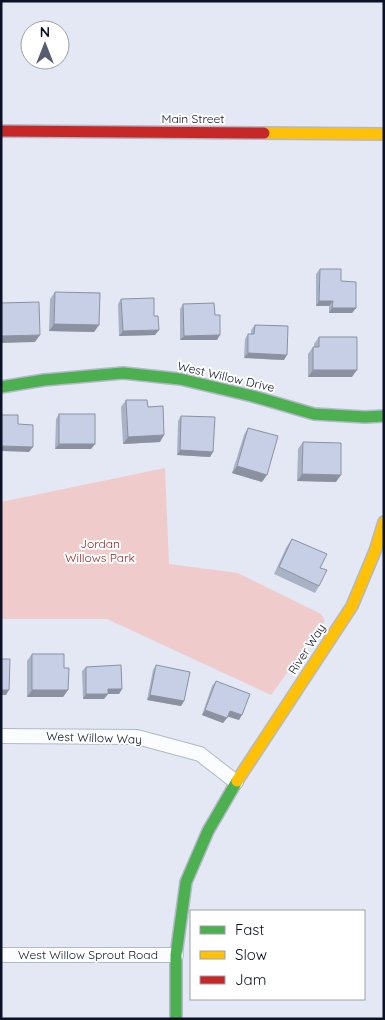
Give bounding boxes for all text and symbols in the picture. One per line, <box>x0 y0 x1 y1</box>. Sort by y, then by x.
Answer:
north arrow <box>20 20 70 70</box>
text: N <box>40 23 50 41</box>
street label: Main Street <box>162 111 224 126</box>
street label: West Willow Drive <box>176 358 276 395</box>
park label: Jordan Willows Park <box>65 536 135 565</box>
street label: River Way <box>285 621 328 677</box>
street label: West Willow Way <box>46 728 142 747</box>
legend <box>190 910 365 1000</box>
text: Fast <box>235 920 264 939</box>
text: Slow <box>235 945 267 964</box>
street label: West Willow Sprout Road <box>18 947 158 962</box>
text: Jam <box>235 970 266 989</box>

